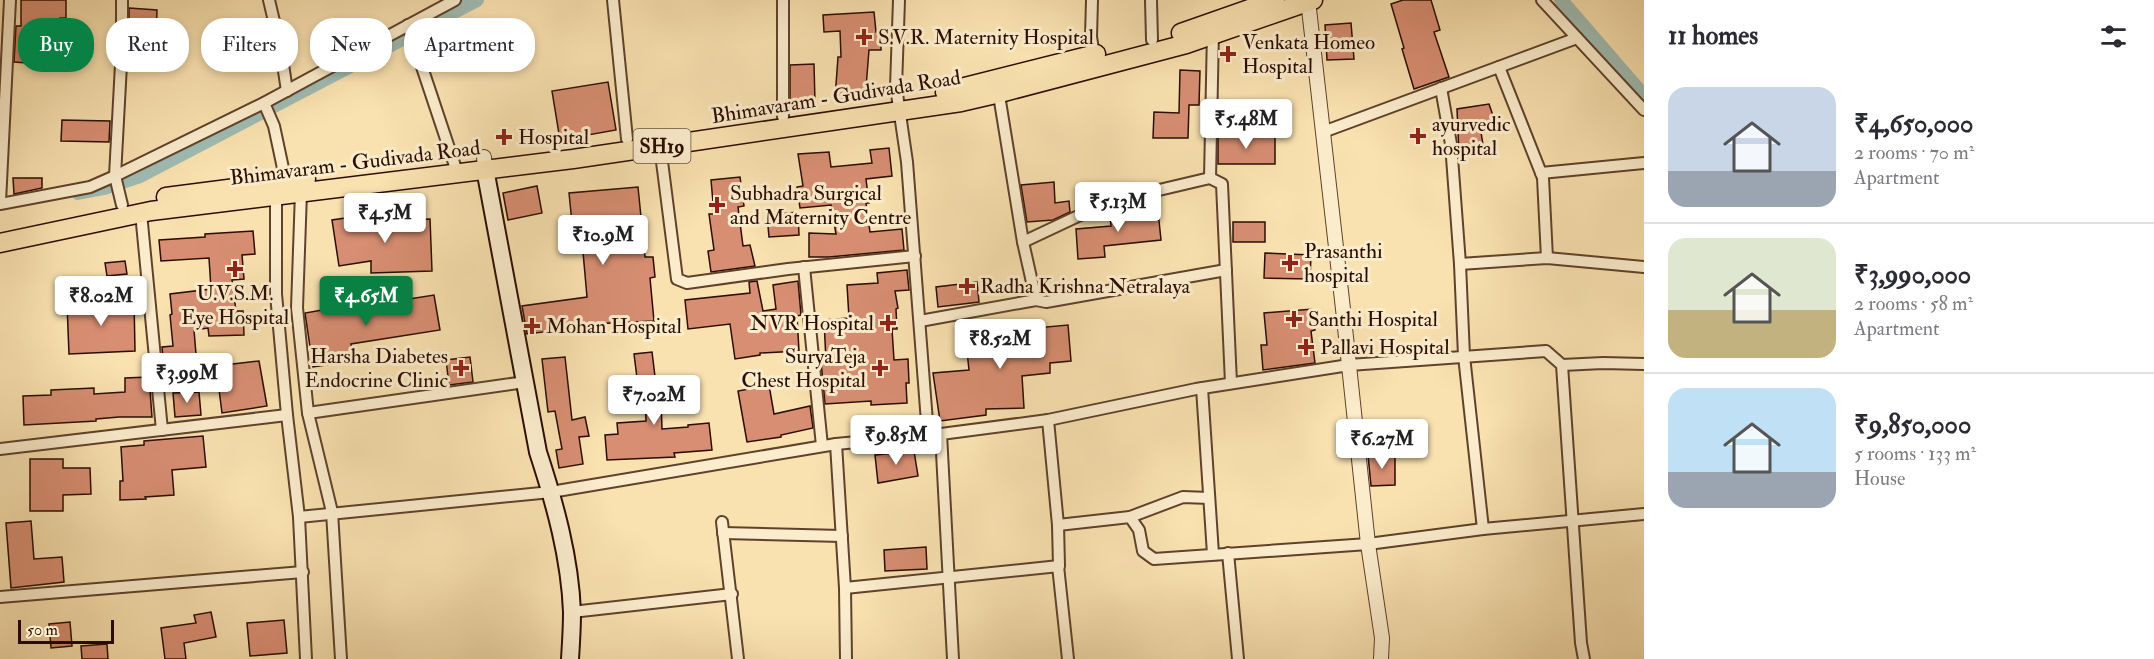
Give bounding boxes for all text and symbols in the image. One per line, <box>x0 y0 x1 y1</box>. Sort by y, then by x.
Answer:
chip: Buy <box>18 18 94 72</box>
chip: Rent <box>106 18 189 72</box>
chip: Filters <box>201 18 298 72</box>
chip: New <box>310 18 392 72</box>
chip: Apartment <box>404 18 535 72</box>
text: 11 homes <box>1668 20 1758 52</box>
icon: filters <box>2097 20 2130 53</box>
place label: S.V.R. Maternity Hospital <box>878 24 1094 51</box>
marker: S.V.R. Maternity Hospital <box>855 28 873 46</box>
place label: Venkata Homeo Hospital <box>1242 29 1375 80</box>
marker: Venkata Homeo Hospital <box>1219 45 1237 63</box>
street label: Bhimavaram - Gudivada Road <box>709 64 963 130</box>
pin: ₹5.48M <box>1197 99 1295 150</box>
text: ₹5.48M <box>1214 106 1278 131</box>
text: ₹4,650,000 <box>1854 108 1973 140</box>
place label: ayurvedic hospital <box>1432 111 1511 162</box>
icon: home <box>1716 111 1788 183</box>
place label: Hospital <box>518 124 590 151</box>
marker: ayurvedic hospital <box>1409 127 1427 145</box>
marker: Hospital <box>495 128 513 146</box>
road number: SH19 <box>634 129 690 163</box>
street label: Bhimavaram - Gudivada Road <box>228 134 482 192</box>
text: 2 rooms · 70 m² <box>1854 140 1974 165</box>
text: Apartment <box>1854 165 1939 190</box>
place label: Subhadra Surgical and Maternity Centre <box>730 180 912 231</box>
pin: ₹5.13M <box>1069 182 1167 233</box>
text: ₹5.13M <box>1089 189 1147 214</box>
pin: ₹4.5M <box>343 193 427 244</box>
marker: Subhadra Surgical and Maternity Centre <box>708 196 726 214</box>
text: ₹4.5M <box>358 200 412 225</box>
pin: ₹10.9M <box>554 215 652 266</box>
text: ₹10.9M <box>572 222 634 247</box>
place label: Prasanthi hospital <box>1304 238 1383 289</box>
marker: Prasanthi hospital <box>1281 254 1299 272</box>
text: ₹3,990,000 <box>1854 259 1971 291</box>
marker: U.V.S.M. Eye Hospital <box>226 260 244 278</box>
icon: home <box>1716 262 1788 334</box>
place label: Radha Krishna Netralaya <box>980 273 1191 300</box>
pin: ₹8.02M <box>52 276 150 327</box>
pin: ₹4.65M <box>317 276 415 327</box>
marker: Radha Krishna Netralaya <box>958 277 976 295</box>
place label: U.V.S.M. Eye Hospital <box>181 280 290 331</box>
text: ₹8.02M <box>69 283 133 308</box>
text: ₹4.65M <box>334 283 398 308</box>
text: 2 rooms · 58 m² <box>1854 291 1973 316</box>
place label: Santhi Hospital <box>1308 306 1439 333</box>
place label: NVR Hospital <box>750 310 875 337</box>
marker: Santhi Hospital <box>1285 310 1303 328</box>
place label: Mohan Hospital <box>546 313 682 340</box>
marker: NVR Hospital <box>879 314 897 332</box>
text: Apartment <box>1854 316 1939 341</box>
marker: Mohan Hospital <box>523 317 541 335</box>
pin: ₹8.52M <box>951 319 1049 370</box>
text: ₹8.52M <box>969 326 1031 351</box>
place label: Pallavi Hospital <box>1320 334 1450 361</box>
marker: Pallavi Hospital <box>1297 338 1315 356</box>
place label: Harsha Diabetes Endocrine Clinic <box>305 343 449 394</box>
place label: SuryaTeja Chest Hospital <box>741 343 867 394</box>
pin: ₹3.99M <box>138 353 236 404</box>
marker: Harsha Diabetes Endocrine Clinic <box>452 359 470 377</box>
marker: SuryaTeja Chest Hospital <box>871 359 889 377</box>
text: ₹3.99M <box>156 360 218 385</box>
pin: ₹7.02M <box>605 375 703 426</box>
text: ₹7.02M <box>622 382 686 407</box>
text: ₹9,850,000 <box>1854 409 1971 441</box>
icon: home <box>1716 412 1788 484</box>
pin: ₹9.85M <box>847 415 945 466</box>
pin: ₹6.27M <box>1333 419 1431 470</box>
text: ₹9.85M <box>864 422 928 447</box>
text: ₹6.27M <box>1350 426 1414 451</box>
text: 5 rooms · 133 m² <box>1854 441 1976 466</box>
text: House <box>1854 466 1905 491</box>
scale bar <box>18 617 114 644</box>
text: 50 m <box>27 620 58 640</box>

